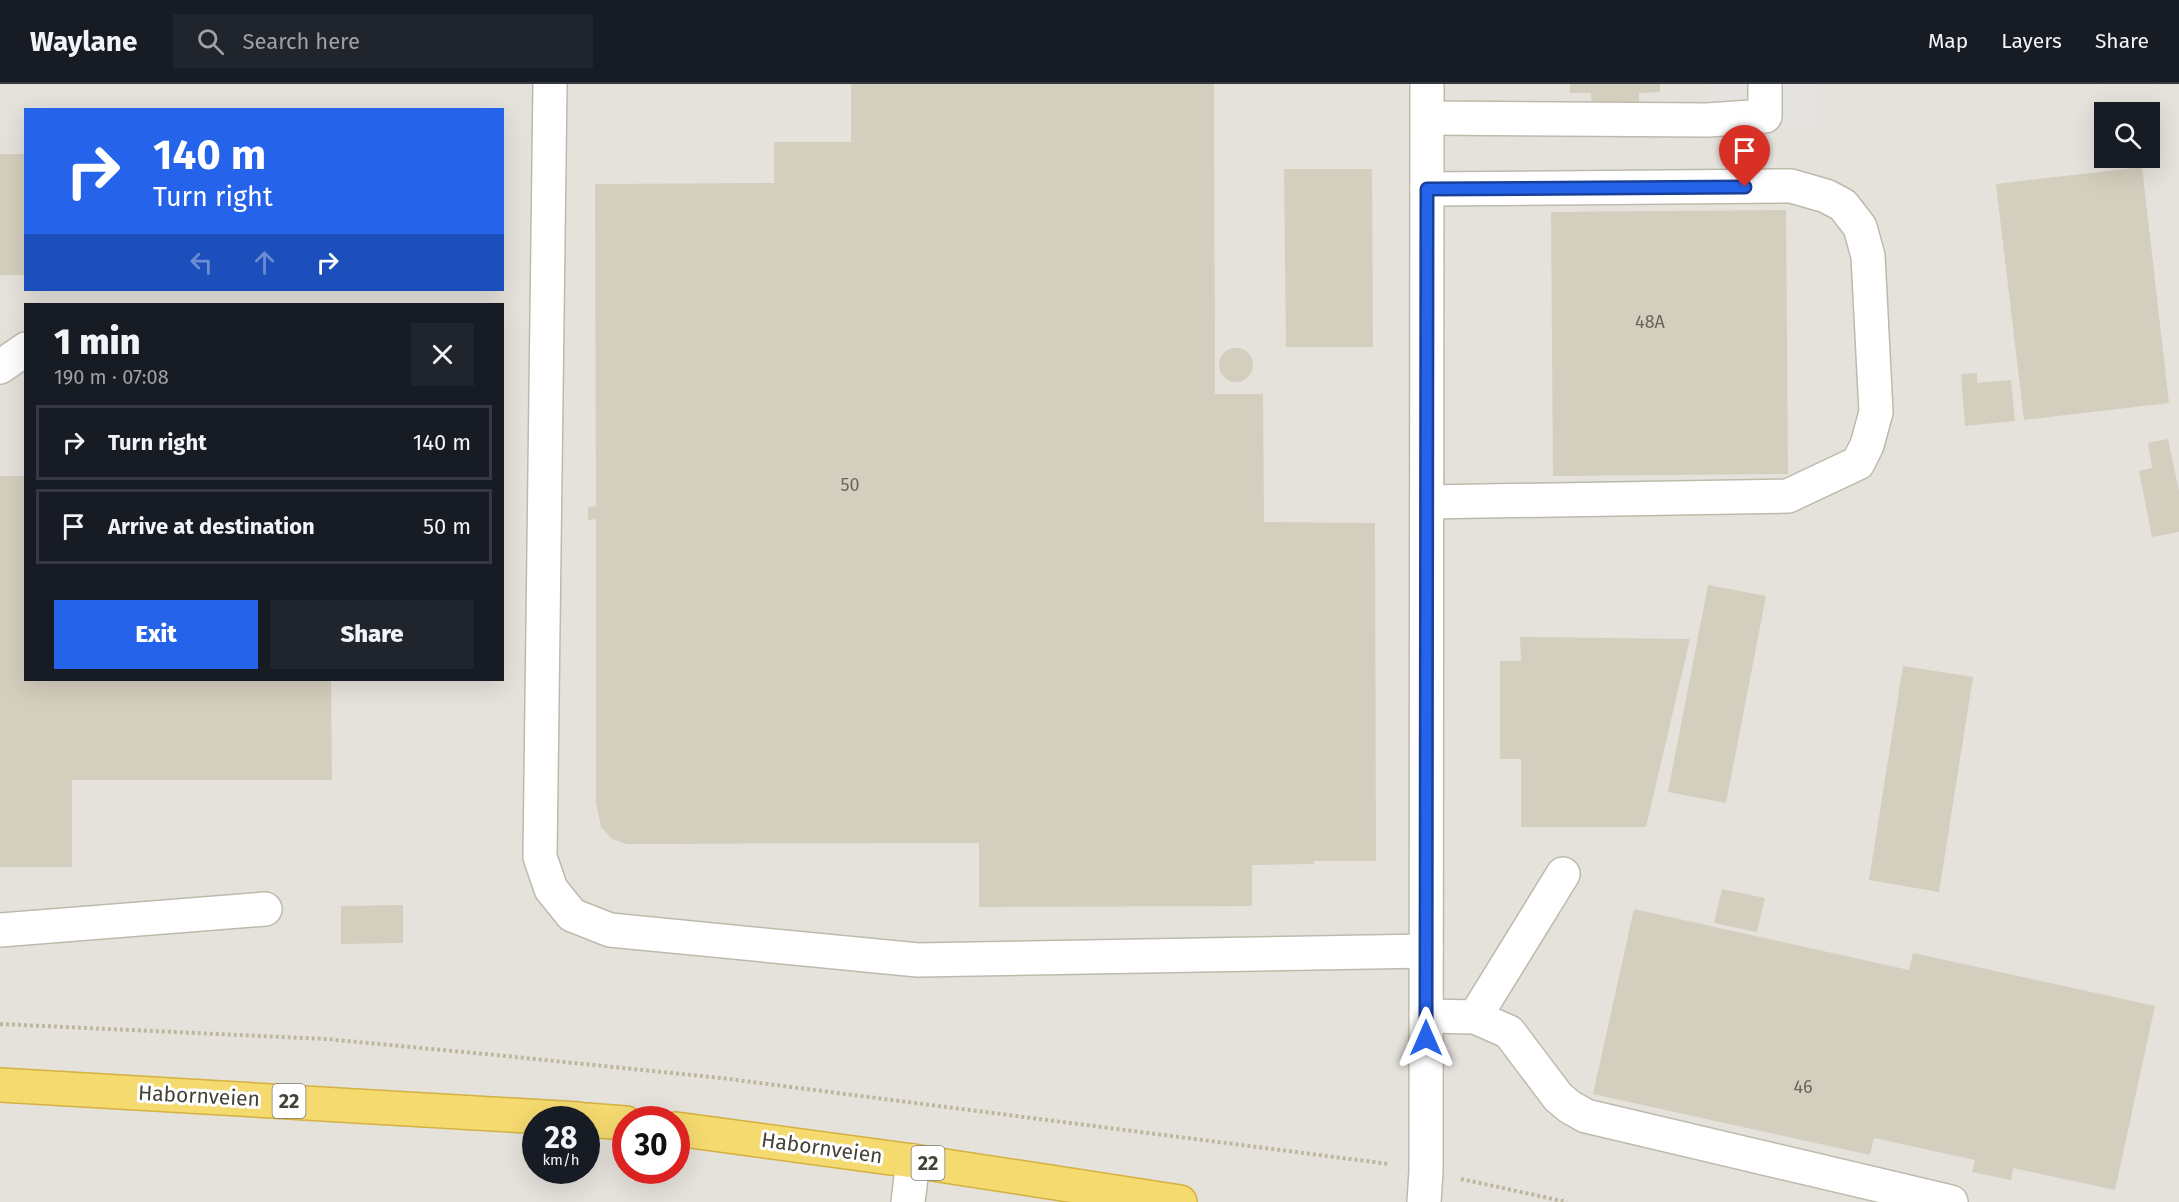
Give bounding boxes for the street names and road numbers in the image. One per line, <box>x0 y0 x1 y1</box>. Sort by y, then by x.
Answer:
street label: Habornveien <box>137 1080 261 1112</box>
road number: 22 <box>272 1084 306 1118</box>
street label: Habornveien <box>760 1127 884 1169</box>
road number: 22 <box>912 1146 944 1180</box>

